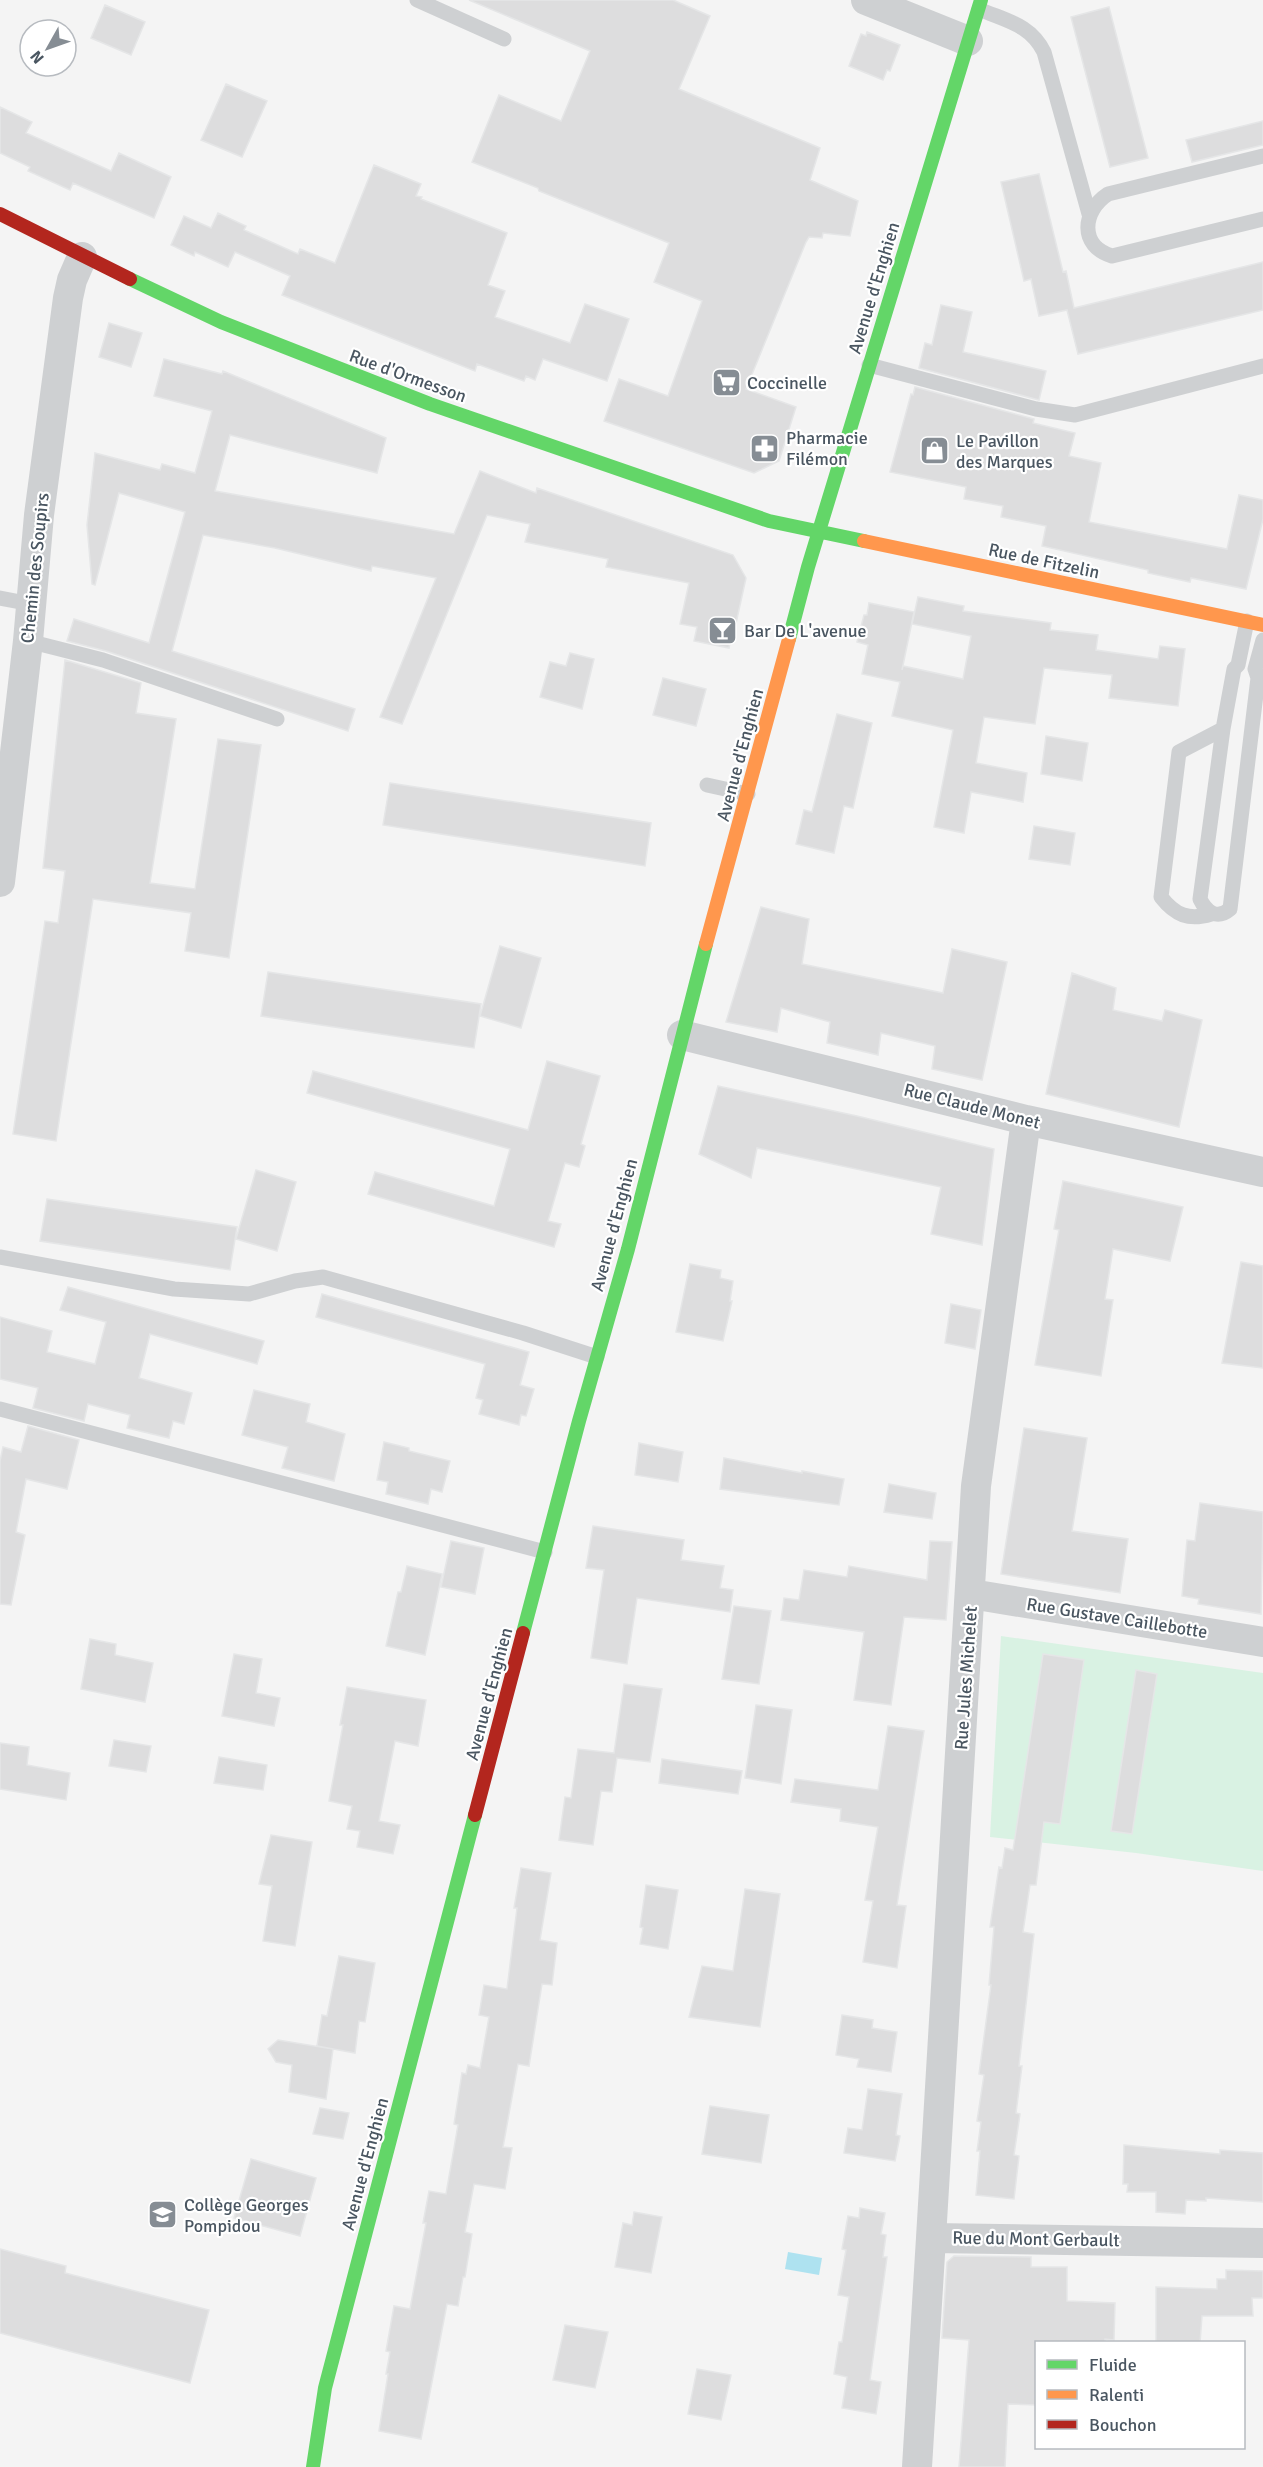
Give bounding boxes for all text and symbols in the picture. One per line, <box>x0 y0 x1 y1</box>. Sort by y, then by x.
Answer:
north arrow <box>18 18 78 78</box>
text: N <box>26 46 49 68</box>
street label: Avenue d'Enghien <box>844 220 904 356</box>
street label: Rue d'Ormesson <box>346 345 470 407</box>
supermarket icon: Coccinelle <box>710 367 742 399</box>
place label: Coccinelle <box>747 372 827 394</box>
place label: Pharmacie Filémon <box>786 427 868 470</box>
place label: Le Pavillon des Marques <box>956 430 1053 473</box>
pharmacy icon: Pharmacie Filémon <box>749 432 781 464</box>
shop icon: Le Pavillon des Marques <box>919 435 951 467</box>
street label: Chemin des Soupirs <box>16 492 54 644</box>
street label: Rue de Fitzelin <box>986 538 1102 584</box>
bar icon: Bar De L'avenue <box>707 615 739 647</box>
place label: Bar De L'avenue <box>744 620 867 642</box>
street label: Avenue d'Enghien <box>712 686 768 824</box>
street label: Rue Claude Monet <box>901 1078 1043 1134</box>
street label: Avenue d'Enghien <box>586 1156 642 1294</box>
street label: Rue Gustave Caillebotte <box>1025 1593 1209 1643</box>
street label: Rue Jules Michelet <box>950 1605 982 1751</box>
street label: Avenue d'Enghien <box>461 1625 517 1763</box>
street label: Avenue d'Enghien <box>337 2095 393 2233</box>
place label: Collège Georges Pompidou <box>184 2194 309 2237</box>
school or university icon: Collège Georges Pompidou <box>147 2199 179 2231</box>
street label: Rue du Mont Gerbault <box>952 2227 1120 2251</box>
legend <box>1035 2341 1245 2449</box>
text: Fluide <box>1089 2354 1137 2376</box>
text: Ralenti <box>1089 2384 1144 2406</box>
text: Bouchon <box>1089 2414 1157 2436</box>

